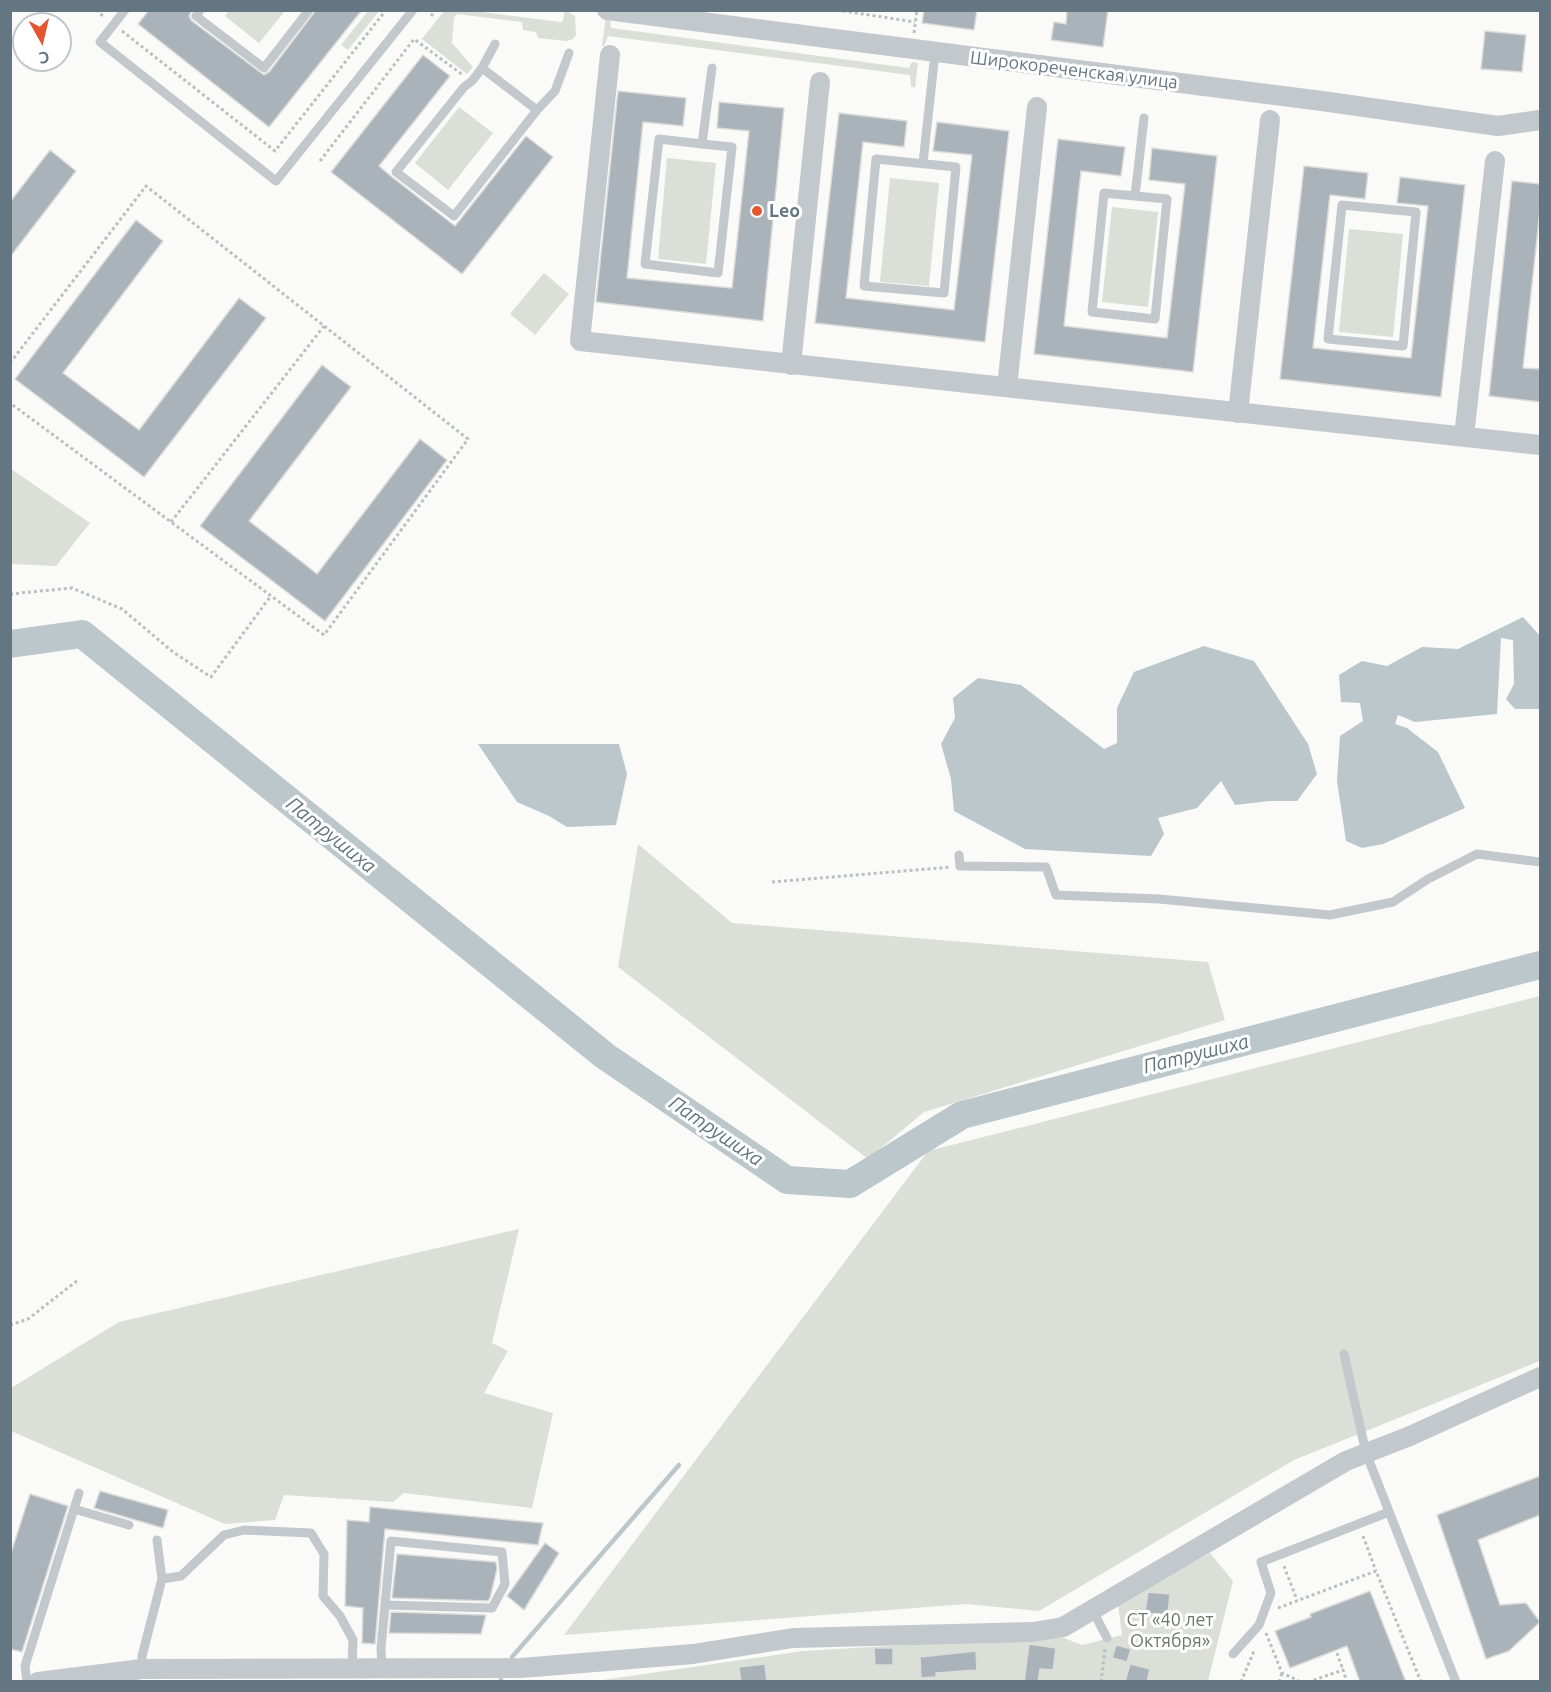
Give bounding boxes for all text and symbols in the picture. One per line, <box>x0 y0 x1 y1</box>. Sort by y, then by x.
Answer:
north arrow <box>12 12 72 72</box>
street label: Широкореченская улица <box>969 47 1179 93</box>
text: С <box>38 48 51 67</box>
place label: Leo <box>769 200 800 222</box>
marker: Leo <box>750 204 764 218</box>
water label: Патрушиха <box>281 792 381 878</box>
water label: Патрушиха <box>1141 1029 1251 1079</box>
water label: Патрушиха <box>664 1091 768 1171</box>
park label: СТ «40 лет Октября» <box>1127 1609 1213 1652</box>

